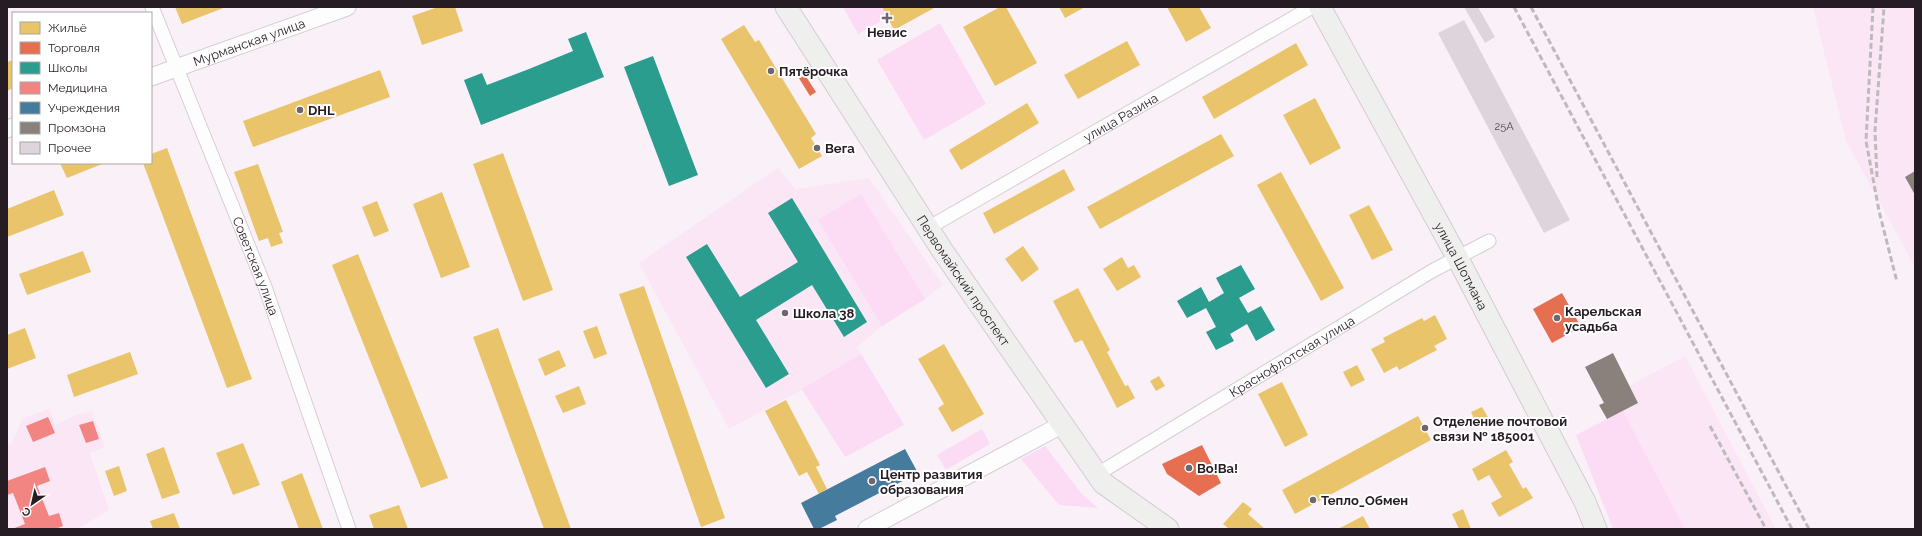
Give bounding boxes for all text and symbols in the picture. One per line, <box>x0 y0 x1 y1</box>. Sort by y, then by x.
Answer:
legend <box>12 12 152 164</box>
marker: Невис <box>882 13 892 23</box>
street label: Мурманская улица <box>191 16 307 69</box>
text: Жильё <box>48 21 87 35</box>
place label: Невис <box>867 25 908 40</box>
text: Торговля <box>48 41 100 55</box>
text: Школы <box>48 61 87 75</box>
place label: Пятёрочка <box>779 64 849 79</box>
marker: Пятёрочка <box>766 66 776 76</box>
text: Медицина <box>48 81 107 95</box>
street label: улица Разина <box>1081 90 1161 145</box>
text: Учреждения <box>48 101 120 115</box>
place label: DHL <box>308 103 335 118</box>
marker: DHL <box>295 105 305 115</box>
house number: 25А <box>1494 120 1514 133</box>
text: Промзона <box>48 121 106 135</box>
text: Прочее <box>48 141 91 155</box>
place label: Вега <box>825 141 855 156</box>
marker: Вега <box>812 143 822 153</box>
street label: Первомайский проспект <box>914 212 1013 349</box>
street label: Советская улица <box>229 214 281 318</box>
street label: улица Шотмана <box>1431 220 1490 313</box>
place label: Карельская усадьба <box>1565 304 1641 334</box>
place label: Школа 38 <box>793 306 854 321</box>
marker: Школа 38 <box>780 308 790 318</box>
street label: Краснофлотская улица <box>1227 313 1357 400</box>
marker: Карельская усадьба <box>1552 313 1562 323</box>
place label: Отделение почтовой связи № 185001 <box>1433 414 1567 444</box>
marker: Отделение почтовой связи № 185001 <box>1420 423 1430 433</box>
place label: Во!Ва! <box>1197 461 1238 476</box>
marker: Во!Ва! <box>1184 463 1194 473</box>
place label: Центр развития образования <box>880 467 982 497</box>
marker: Центр развития образования <box>867 476 877 486</box>
north arrow <box>12 484 52 524</box>
place label: Тепло_Обмен <box>1321 493 1408 508</box>
marker: Тепло_Обмен <box>1308 495 1318 505</box>
text: С <box>20 504 33 519</box>

